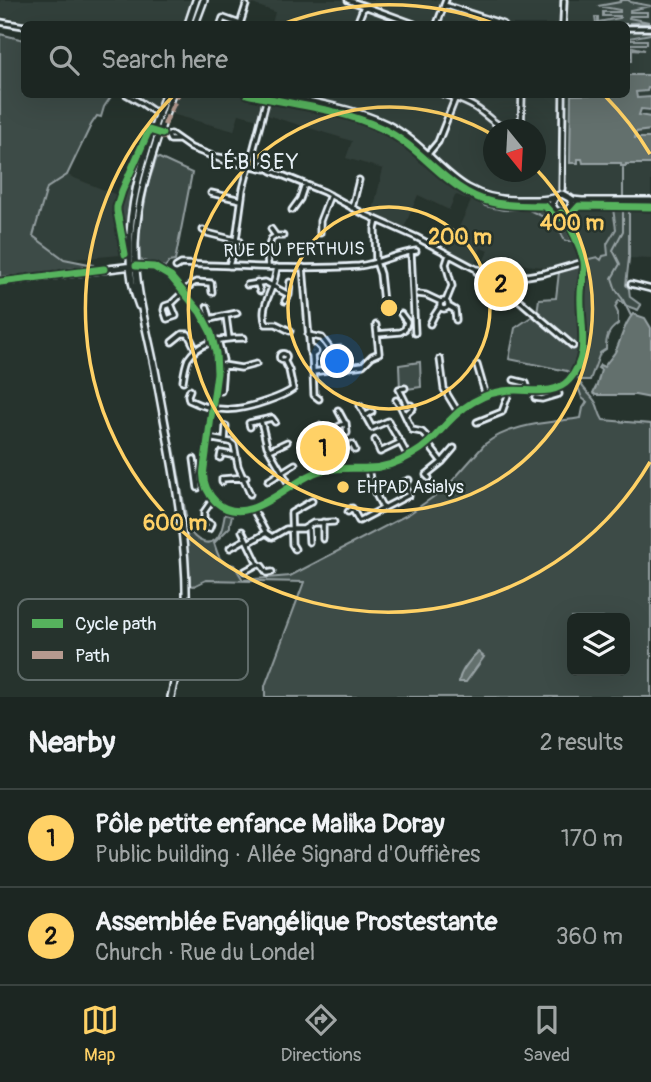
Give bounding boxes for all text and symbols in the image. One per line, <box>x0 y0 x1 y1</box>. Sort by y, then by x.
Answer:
search box <box>21 21 630 98</box>
icon: search <box>45 41 83 79</box>
text: Search here <box>101 44 228 76</box>
north arrow <box>483 119 546 182</box>
district label: LÉBISEY <box>210 149 300 176</box>
text: 400 m <box>540 210 604 237</box>
text: 200 m <box>428 224 492 251</box>
street label: RUE DU PERTHUIS <box>223 237 365 263</box>
pin: 2 <box>478 258 524 310</box>
centre of rings <box>377 296 401 320</box>
your location <box>320 344 354 378</box>
pin: 1 <box>300 422 346 474</box>
place label: EHPAD Asialys <box>357 476 464 499</box>
marker: EHPAD Asialys <box>335 479 351 495</box>
text: 600 m <box>143 510 207 537</box>
legend <box>18 599 248 680</box>
text: Cycle path <box>75 612 156 636</box>
map controls <box>567 613 630 676</box>
button: layers <box>567 613 630 676</box>
text: Path <box>75 644 110 668</box>
text: Nearby <box>28 724 115 761</box>
text: 2 results <box>540 728 623 757</box>
text: Pôle petite enfance Malika Doray <box>95 808 445 840</box>
text: 1 <box>47 824 56 853</box>
text: 170 m <box>561 824 623 853</box>
text: Public building · Allée Signard d'Ouffières <box>95 840 480 869</box>
text: Assemblée Evangélique Prostestante <box>95 906 497 938</box>
text: 2 <box>45 922 57 951</box>
text: 360 m <box>556 922 623 951</box>
text: Church · Rue du Londel <box>95 938 315 967</box>
tab: Map <box>81 1001 119 1067</box>
tab: Directions <box>281 1001 361 1067</box>
tab: Saved <box>523 1001 570 1067</box>

